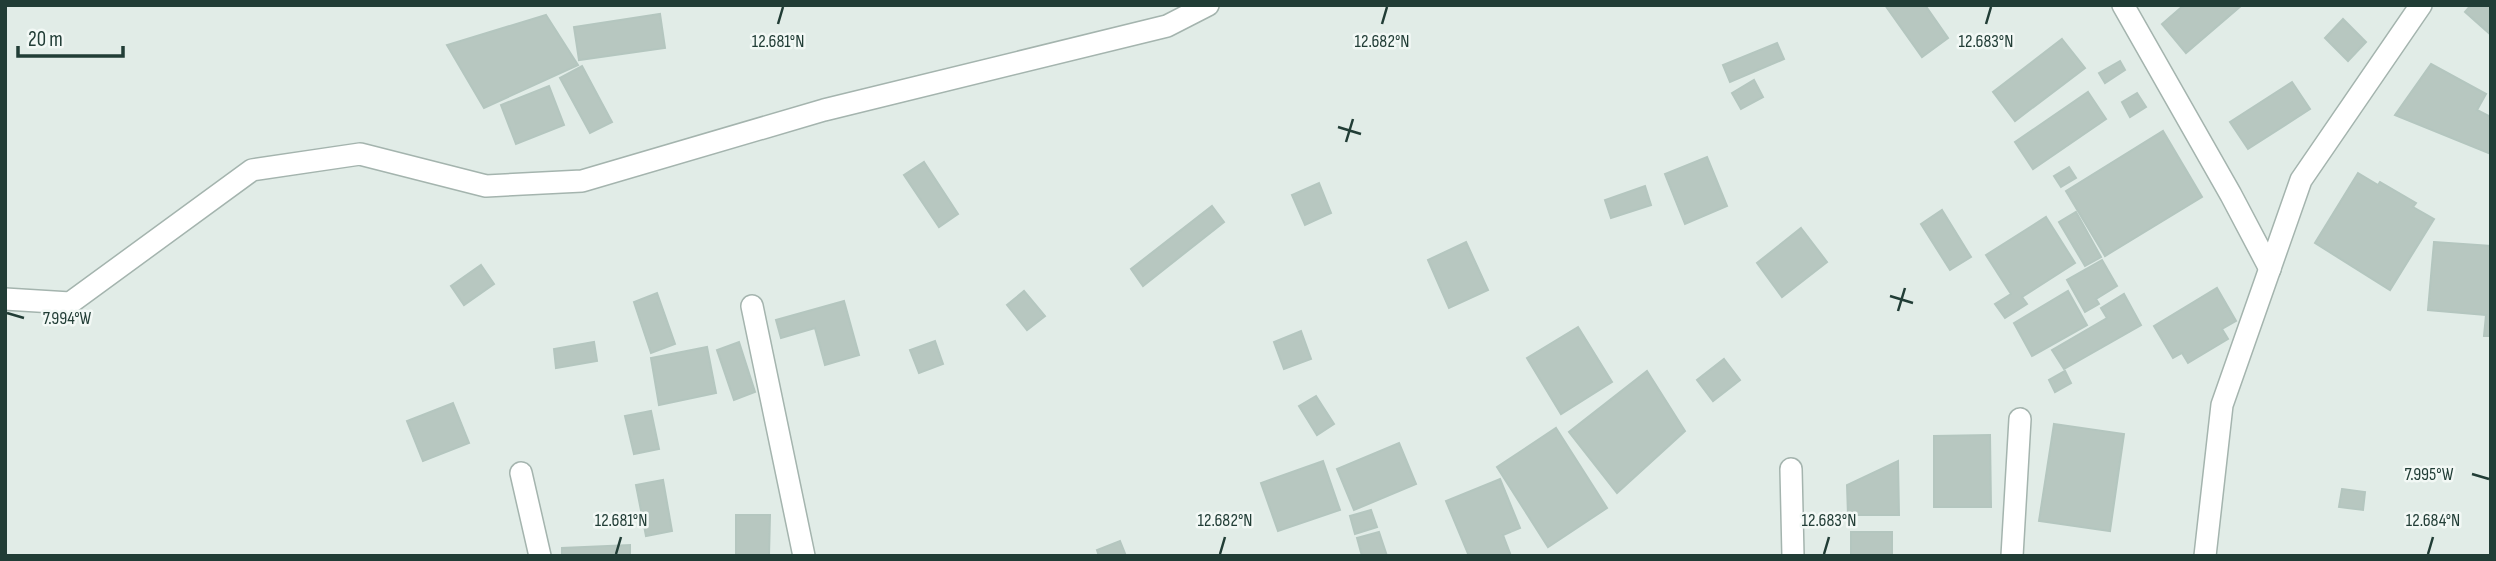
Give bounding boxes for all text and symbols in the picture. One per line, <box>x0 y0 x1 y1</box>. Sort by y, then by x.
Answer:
scale bar <box>18 14 122 58</box>
text: 20 m <box>28 27 63 52</box>
text: 12.681°N <box>752 31 804 52</box>
text: 12.682°N <box>1355 31 1409 52</box>
text: 12.683°N <box>1959 31 2013 52</box>
text: 7.994°W <box>43 308 92 329</box>
text: 7.995°W <box>2405 464 2454 485</box>
text: 12.681°N <box>595 510 647 531</box>
text: 12.682°N <box>1198 510 1252 531</box>
text: 12.683°N <box>1802 510 1856 531</box>
text: 12.684°N <box>2406 510 2460 531</box>

